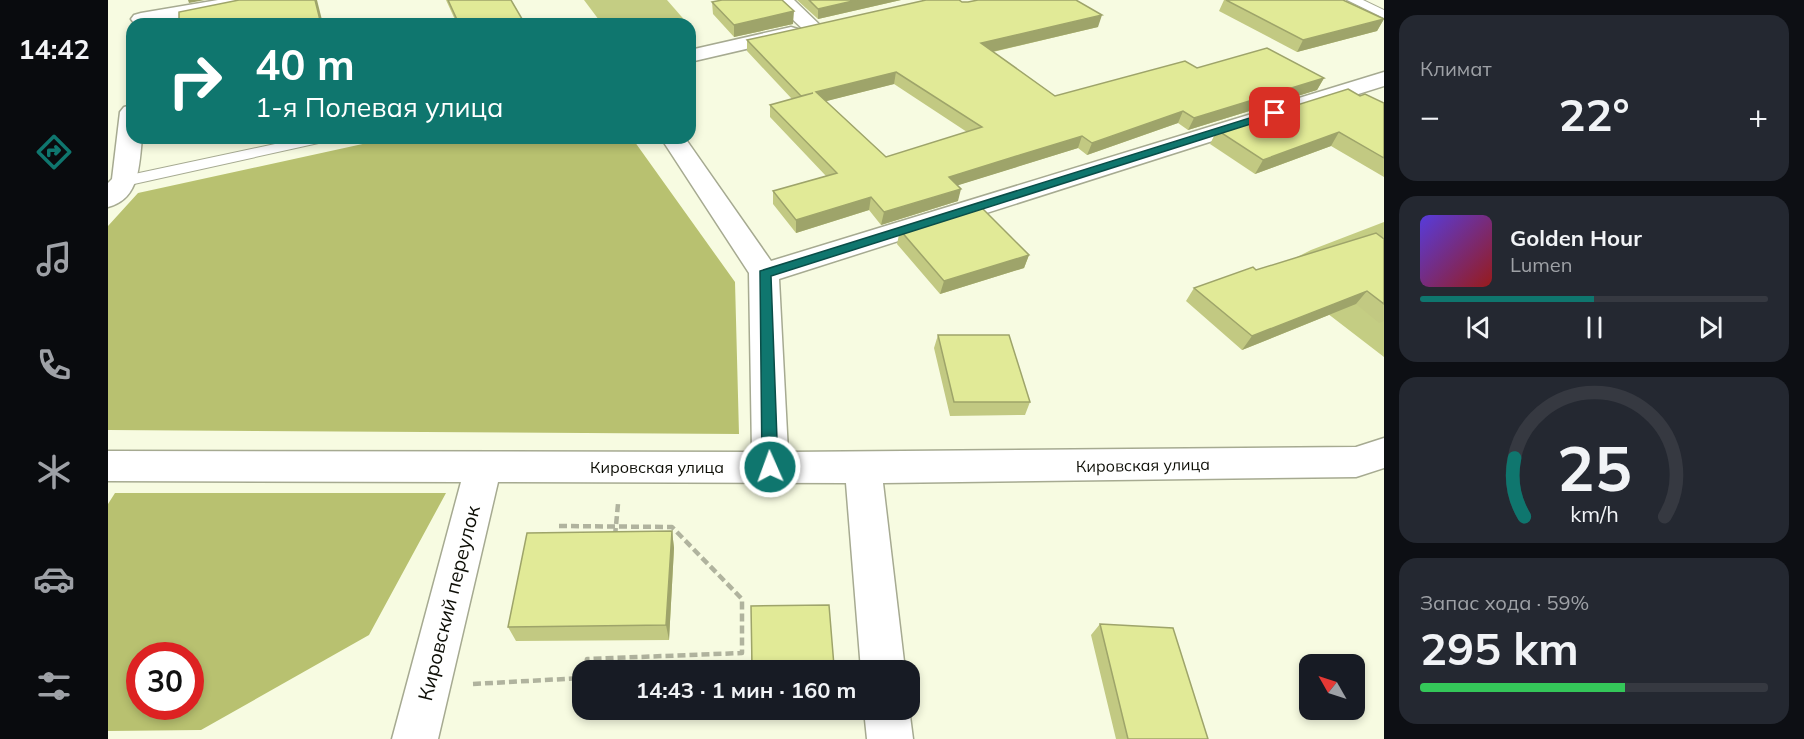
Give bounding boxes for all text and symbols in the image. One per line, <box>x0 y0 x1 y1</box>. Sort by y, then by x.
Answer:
text: 14:42 <box>18 32 90 66</box>
text: 40 m <box>255 38 355 91</box>
icon: right <box>156 42 234 120</box>
text: Климат <box>1420 56 1492 81</box>
text: 22° <box>1558 86 1630 142</box>
pin <box>1249 87 1300 138</box>
text: 1-я Полевая улица <box>255 90 504 124</box>
text: − <box>1420 95 1440 136</box>
text: + <box>1748 95 1768 136</box>
icon: arrive <box>1258 96 1291 129</box>
icon: directions <box>33 131 75 173</box>
text: Golden Hour <box>1510 224 1642 252</box>
icon: music <box>33 238 75 280</box>
text: Lumen <box>1510 252 1572 277</box>
icon: previous <box>1462 311 1495 344</box>
icon: pause <box>1578 311 1611 344</box>
icon: next <box>1694 311 1727 344</box>
icon: phone <box>33 344 75 386</box>
text: 25 <box>1557 428 1631 507</box>
position arrow <box>738 435 802 499</box>
icon: climate <box>33 451 75 493</box>
street label: Кировская улица <box>1076 454 1210 476</box>
street label: Кировская улица <box>590 457 724 477</box>
text: km/h <box>1570 500 1618 527</box>
street label: Кировский переулок <box>412 502 485 703</box>
icon: car <box>33 558 75 600</box>
text: Запас хода · 59% <box>1420 590 1589 615</box>
text: 295 km <box>1420 620 1579 676</box>
speed limit sign: 30 <box>126 642 204 720</box>
north arrow <box>1299 654 1365 720</box>
map controls <box>1299 654 1365 720</box>
icon: filters <box>33 665 75 707</box>
text: 14:43 · 1 мин · 160 m <box>636 676 856 704</box>

